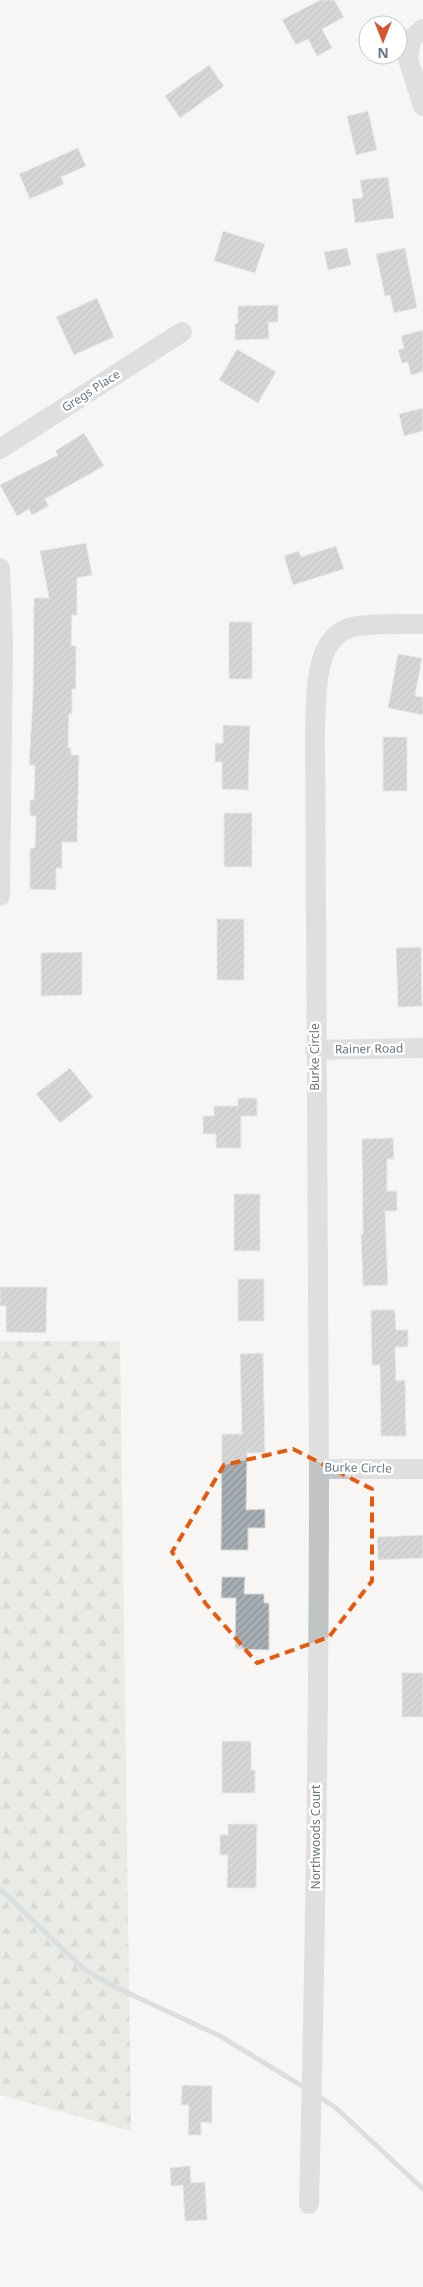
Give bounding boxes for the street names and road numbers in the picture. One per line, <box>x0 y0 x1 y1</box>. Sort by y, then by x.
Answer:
street label: Gregs Place <box>58 365 123 416</box>
street label: Burke Circle <box>306 1023 323 1091</box>
street label: Rainer Road <box>335 1039 403 1058</box>
street label: Burke Circle <box>324 1458 392 1477</box>
street label: Northwoods Court <box>307 1784 324 1889</box>

